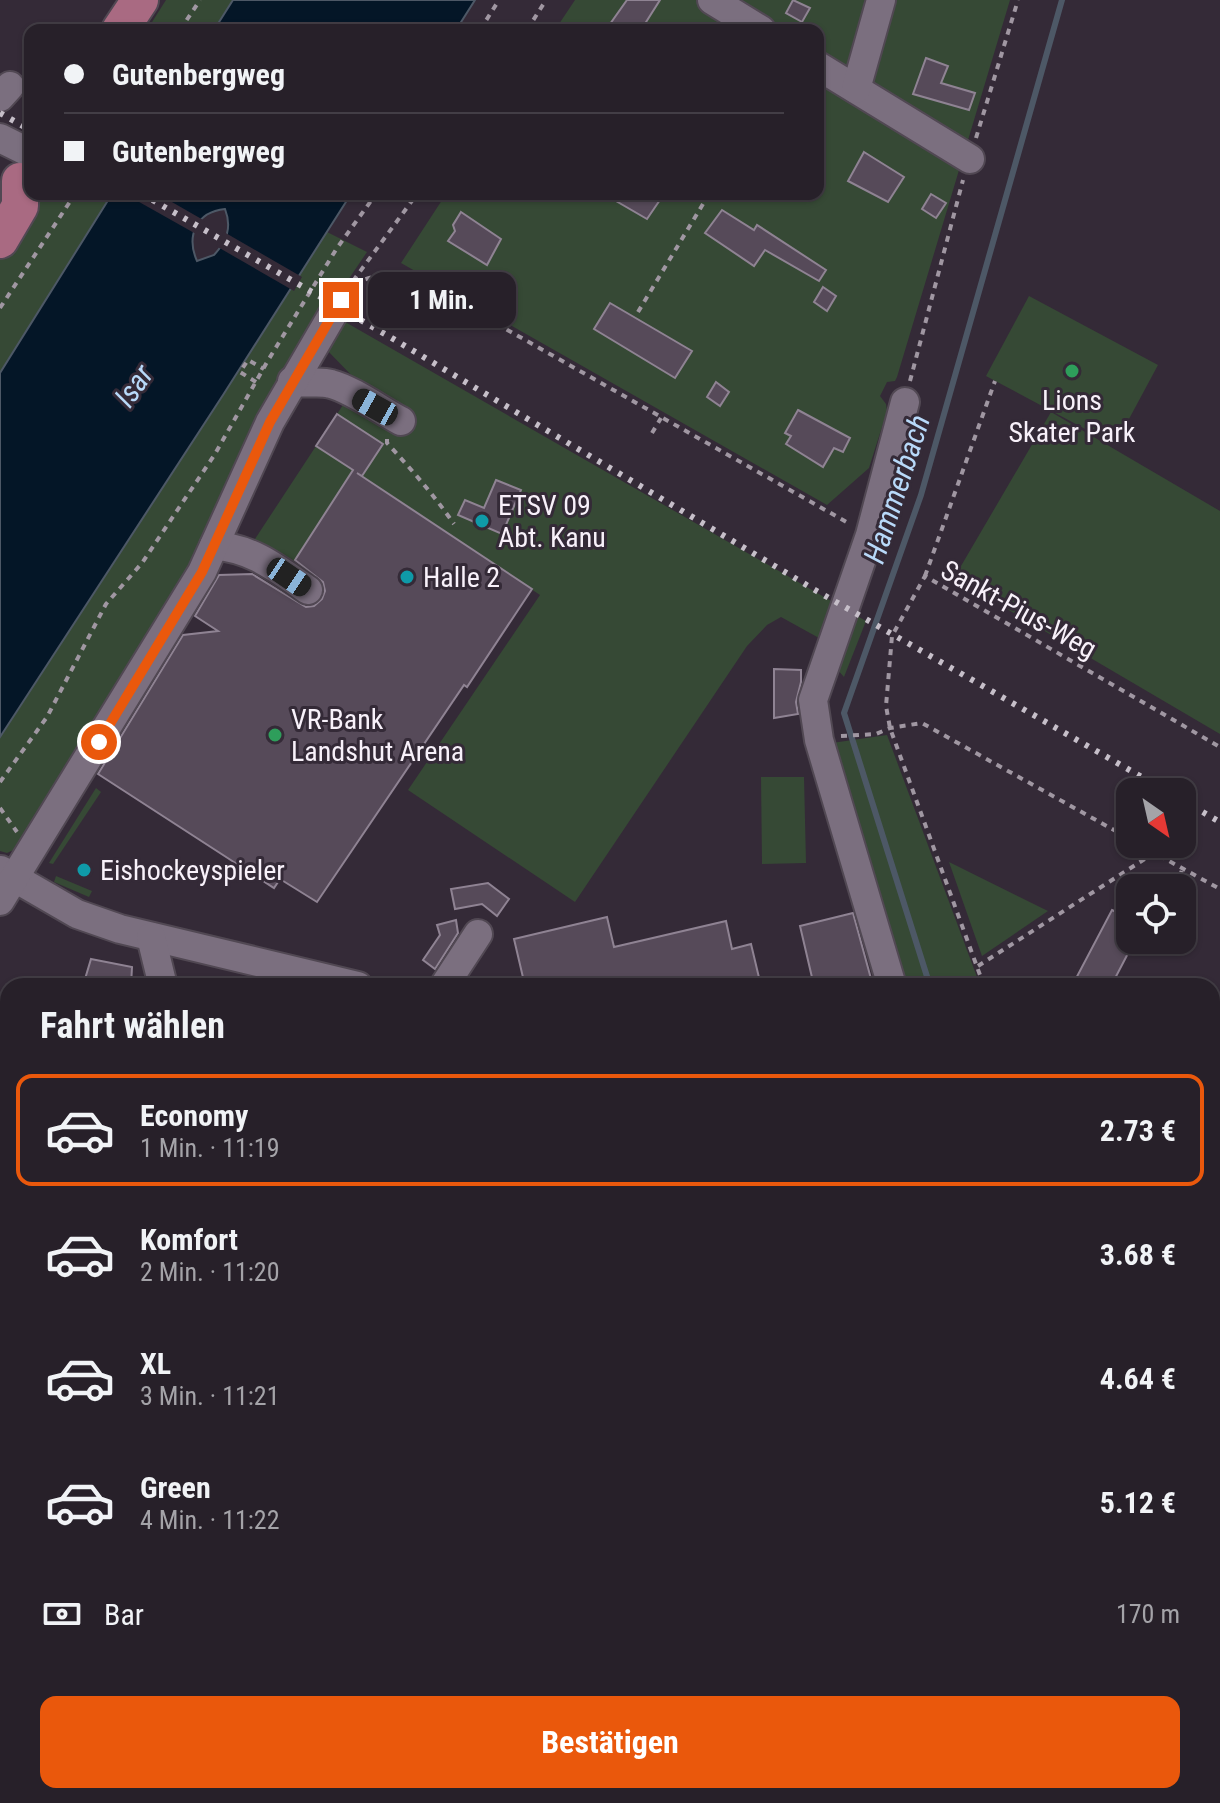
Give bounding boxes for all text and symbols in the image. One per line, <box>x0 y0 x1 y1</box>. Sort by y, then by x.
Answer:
text: Gutenbergweg <box>112 57 285 92</box>
text: Gutenbergweg <box>112 134 285 169</box>
callout: 1 Min. <box>369 272 517 328</box>
route end <box>323 282 359 318</box>
text: 1 Min. <box>409 285 475 315</box>
water label: Isar <box>107 357 161 414</box>
marker: Lions Skater Park <box>1063 362 1081 380</box>
place label: Lions Skater Park <box>1009 384 1136 449</box>
car <box>348 385 402 429</box>
water label: Hammerbach <box>856 410 937 568</box>
place label: ETSV 09 Abt. Kanu <box>498 489 606 554</box>
marker: ETSV 09 Abt. Kanu <box>473 512 491 530</box>
street label: Sankt-Pius-Weg <box>935 553 1102 666</box>
car <box>262 554 316 600</box>
place label: Halle 2 <box>423 561 500 594</box>
marker: Halle 2 <box>398 568 416 586</box>
place label: VR-Bank Landshut Arena <box>291 703 464 768</box>
route start <box>81 724 117 760</box>
marker: VR-Bank Landshut Arena <box>266 726 284 744</box>
north arrow <box>1116 778 1196 858</box>
map controls <box>1116 778 1196 954</box>
place label: Eishockeyspieler <box>100 854 285 887</box>
marker: Eishockeyspieler <box>75 861 93 879</box>
button: locate <box>1116 874 1196 954</box>
text: Fahrt wählen <box>40 1005 225 1047</box>
icon: car <box>44 1094 116 1166</box>
text: Economy <box>140 1098 248 1133</box>
text: 2.73 € <box>1100 1113 1176 1148</box>
text: 1 Min. · 11:19 <box>140 1133 280 1163</box>
icon: car <box>44 1218 116 1290</box>
text: Komfort <box>140 1222 238 1257</box>
text: 3.68 € <box>1100 1237 1176 1272</box>
text: 2 Min. · 11:20 <box>140 1257 280 1287</box>
icon: car <box>44 1342 116 1414</box>
text: XL <box>140 1346 171 1381</box>
text: 4.64 € <box>1100 1361 1176 1396</box>
text: 3 Min. · 11:21 <box>140 1381 280 1411</box>
icon: car <box>44 1466 116 1538</box>
text: Green <box>140 1470 211 1505</box>
text: 5.12 € <box>1100 1485 1176 1520</box>
text: 4 Min. · 11:22 <box>140 1505 280 1535</box>
icon: cash <box>40 1592 84 1636</box>
text: Bar <box>104 1597 144 1632</box>
text: 170 m <box>1116 1599 1180 1629</box>
button: Bestätigen <box>40 1696 1180 1788</box>

